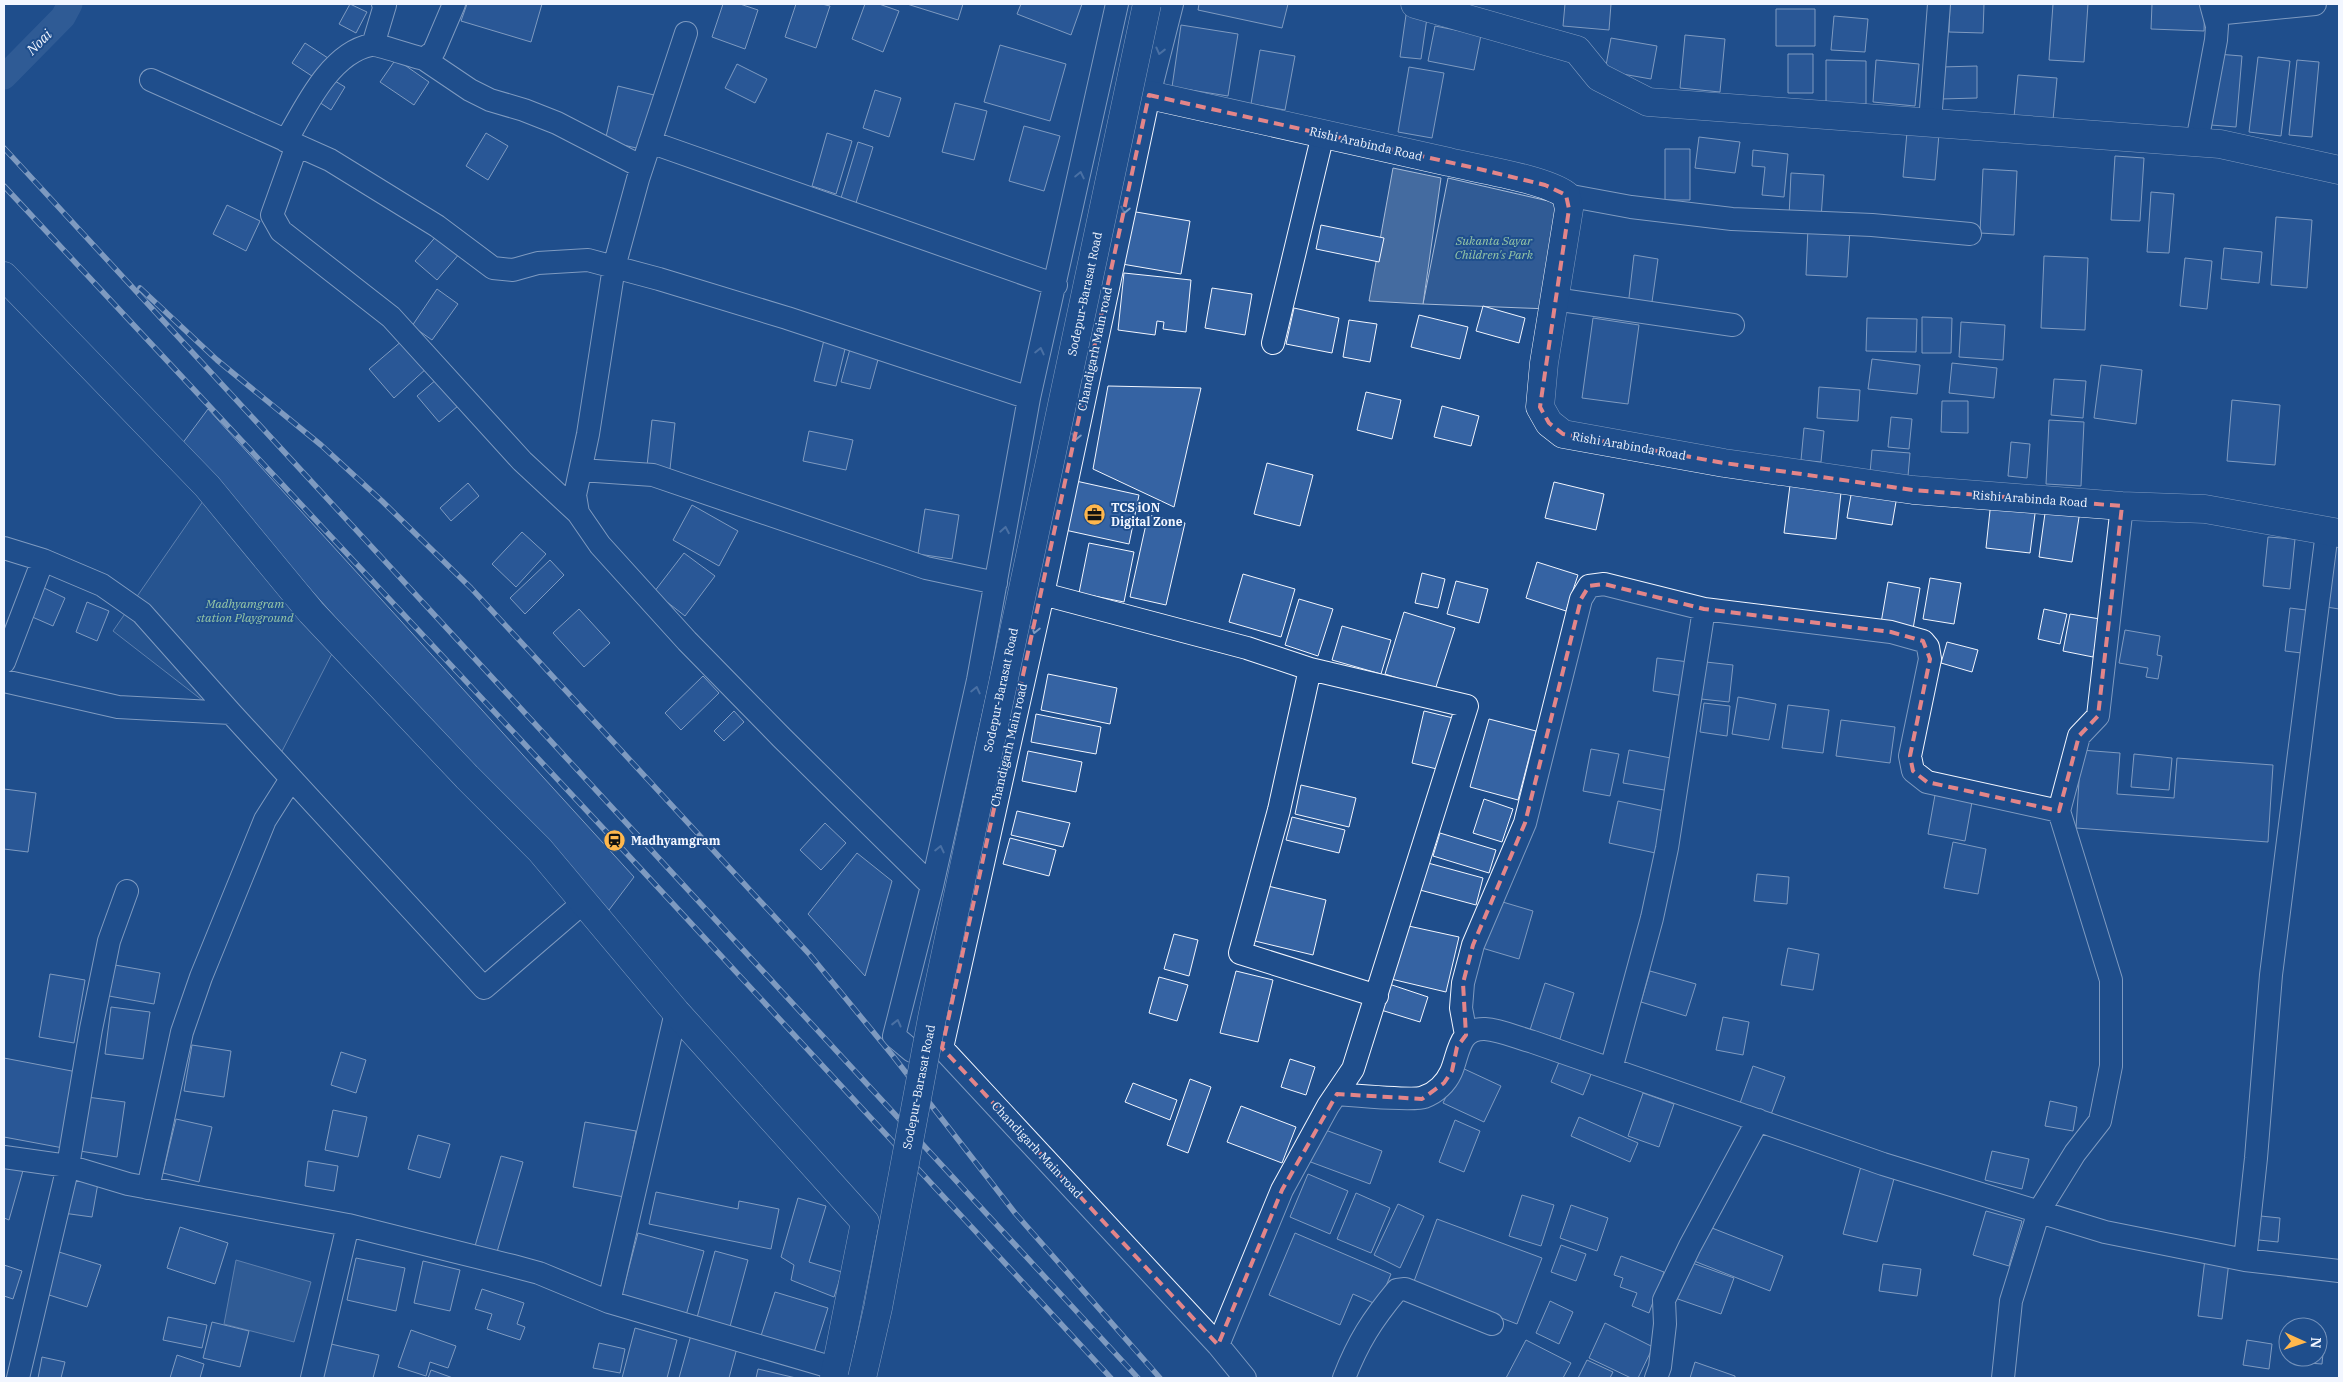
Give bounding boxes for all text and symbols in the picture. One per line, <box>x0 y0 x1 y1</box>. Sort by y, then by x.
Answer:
water label: Noai <box>22 25 56 59</box>
one-way arrow <box>1155 47 1166 56</box>
street label: Rishi Arabinda Road <box>1308 123 1424 164</box>
one-way arrow <box>1074 170 1085 179</box>
one-way arrow <box>1120 205 1131 214</box>
street label: Sodepur-Barasat Road <box>1064 230 1105 357</box>
park label: Sukanta Sayar Children's Park <box>1455 233 1534 262</box>
street label: Chandigarh Main road <box>1074 285 1115 412</box>
one-way arrow <box>1034 346 1045 355</box>
street label: Rishi Arabinda Road <box>1571 428 1687 463</box>
one-way arrow <box>1072 433 1082 442</box>
street label: Rishi Arabinda Road <box>1972 487 2088 510</box>
place label: TCS iON Digital Zone <box>1111 500 1183 529</box>
office icon: TCS iON Digital Zone <box>1083 503 1107 527</box>
one-way arrow <box>1000 526 1010 535</box>
park label: Madhyamgram station Playground <box>196 596 294 625</box>
street label: Sodepur-Barasat Road <box>980 626 1021 753</box>
one-way arrow <box>1030 626 1041 635</box>
street label: Chandigarh Main road <box>987 682 1030 808</box>
one-way arrow <box>970 686 981 695</box>
station icon: Madhyamgram <box>603 829 627 853</box>
place label: Madhyamgram <box>631 833 721 848</box>
one-way arrow <box>934 844 945 853</box>
one-way arrow <box>891 1019 902 1028</box>
street label: Sodepur-Barasat Road <box>899 1023 938 1151</box>
street label: Chandigarh Main road <box>989 1098 1086 1201</box>
north arrow <box>2278 1317 2328 1367</box>
text: N <box>2307 1337 2325 1349</box>

